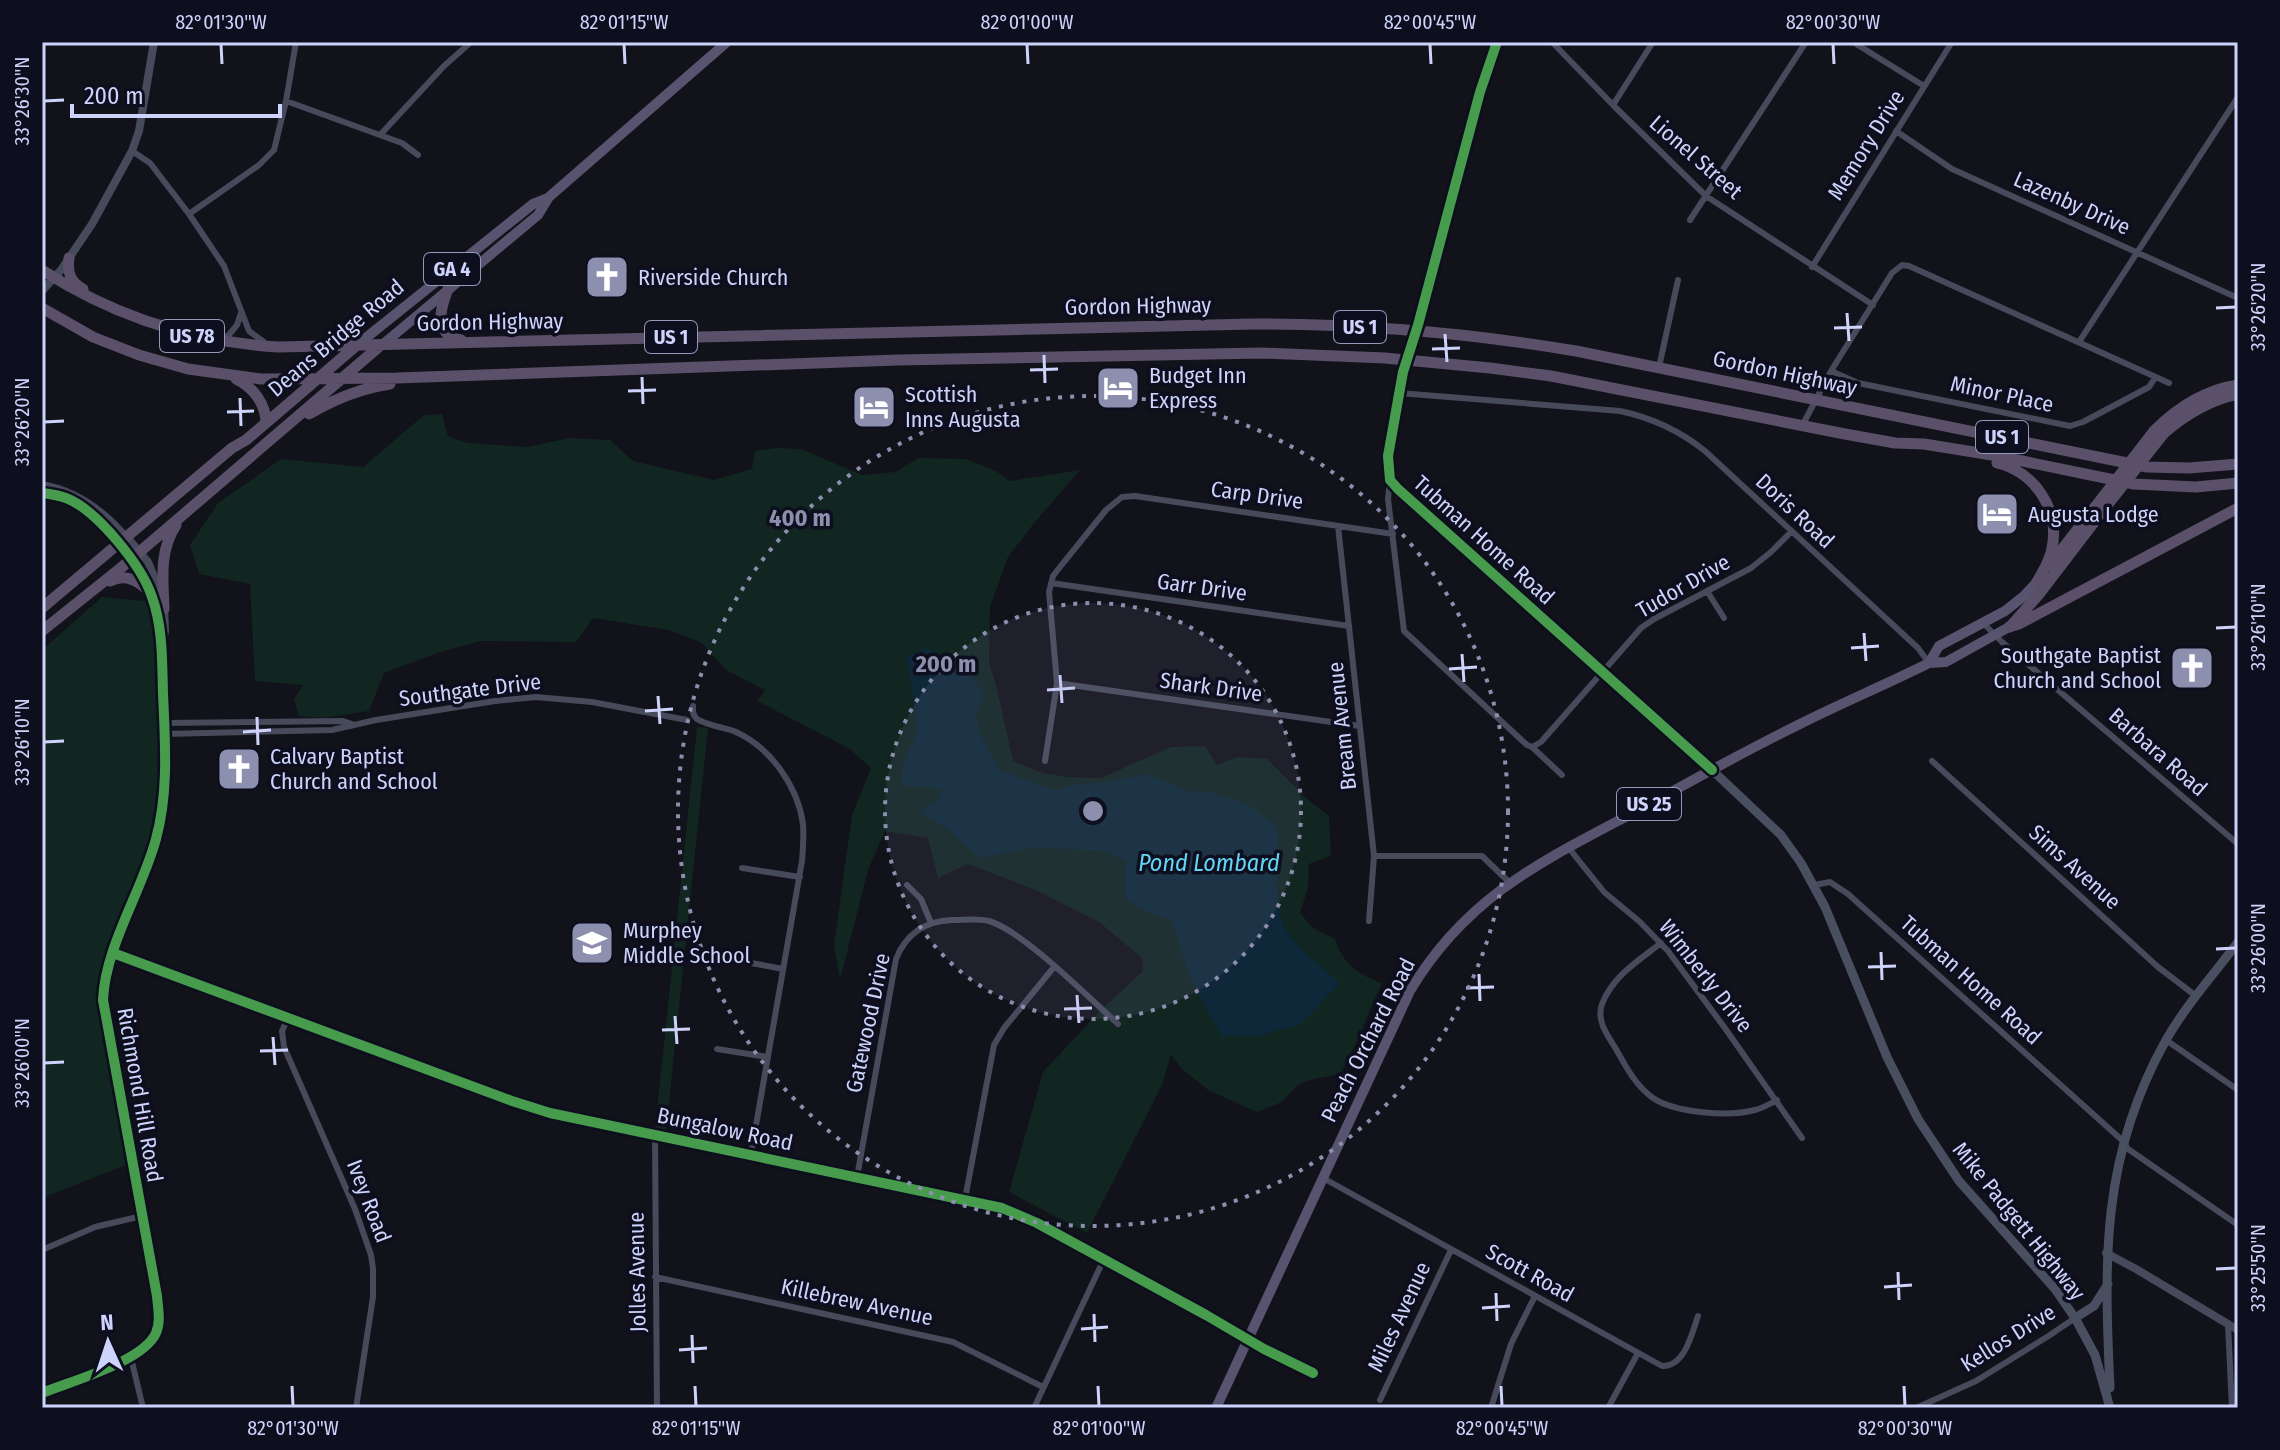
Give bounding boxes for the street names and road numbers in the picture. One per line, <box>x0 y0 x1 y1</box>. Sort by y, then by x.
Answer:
street label: Memory Drive <box>1822 85 1910 205</box>
street label: Lionel Street <box>1644 109 1749 205</box>
street label: Lazenby Drive <box>2010 165 2134 241</box>
road number: GA 4 <box>424 253 480 285</box>
street label: Deans Bridge Road <box>263 273 409 403</box>
street label: Gordon Highway <box>1064 291 1212 321</box>
street label: Gordon Highway <box>416 307 564 337</box>
road number: US 1 <box>1334 311 1386 343</box>
road number: US 78 <box>160 320 224 352</box>
road number: US 1 <box>645 321 697 353</box>
street label: Gordon Highway <box>1711 345 1860 401</box>
street label: Minor Place <box>1948 370 2056 418</box>
road number: US 1 <box>1976 421 2028 453</box>
street label: Doris Road <box>1750 468 1840 554</box>
street label: Tubman Home Road <box>1408 470 1560 610</box>
street label: Carp Drive <box>1209 475 1305 515</box>
street label: Tudor Drive <box>1631 548 1735 624</box>
street label: Garr Drive <box>1155 567 1249 607</box>
street label: Bream Avenue <box>1322 661 1362 791</box>
street label: Shark Drive <box>1158 666 1264 708</box>
street label: Southgate Drive <box>397 668 543 712</box>
street label: Barbara Road <box>2103 702 2213 802</box>
road number: US 25 <box>1617 788 1681 820</box>
street label: Sims Avenue <box>2024 819 2126 915</box>
street label: Tubman Home Road <box>1895 910 2047 1050</box>
street label: Wimberly Drive <box>1653 914 1759 1038</box>
street label: Gatewood Drive <box>840 951 896 1095</box>
street label: Peach Orchard Road <box>1315 953 1421 1127</box>
street label: Richmond Hill Road <box>111 1006 169 1184</box>
street label: Bungalow Road <box>655 1101 795 1157</box>
street label: Mike Padgett Highway <box>1947 1136 2091 1306</box>
street label: Ivey Road <box>341 1156 397 1246</box>
street label: Jolles Avenue <box>622 1211 652 1333</box>
street label: Scott Road <box>1481 1238 1579 1308</box>
street label: Miles Avenue <box>1362 1258 1436 1376</box>
street label: Killebrew Avenue <box>778 1273 936 1331</box>
street label: Kellos Drive <box>1956 1298 2060 1378</box>

